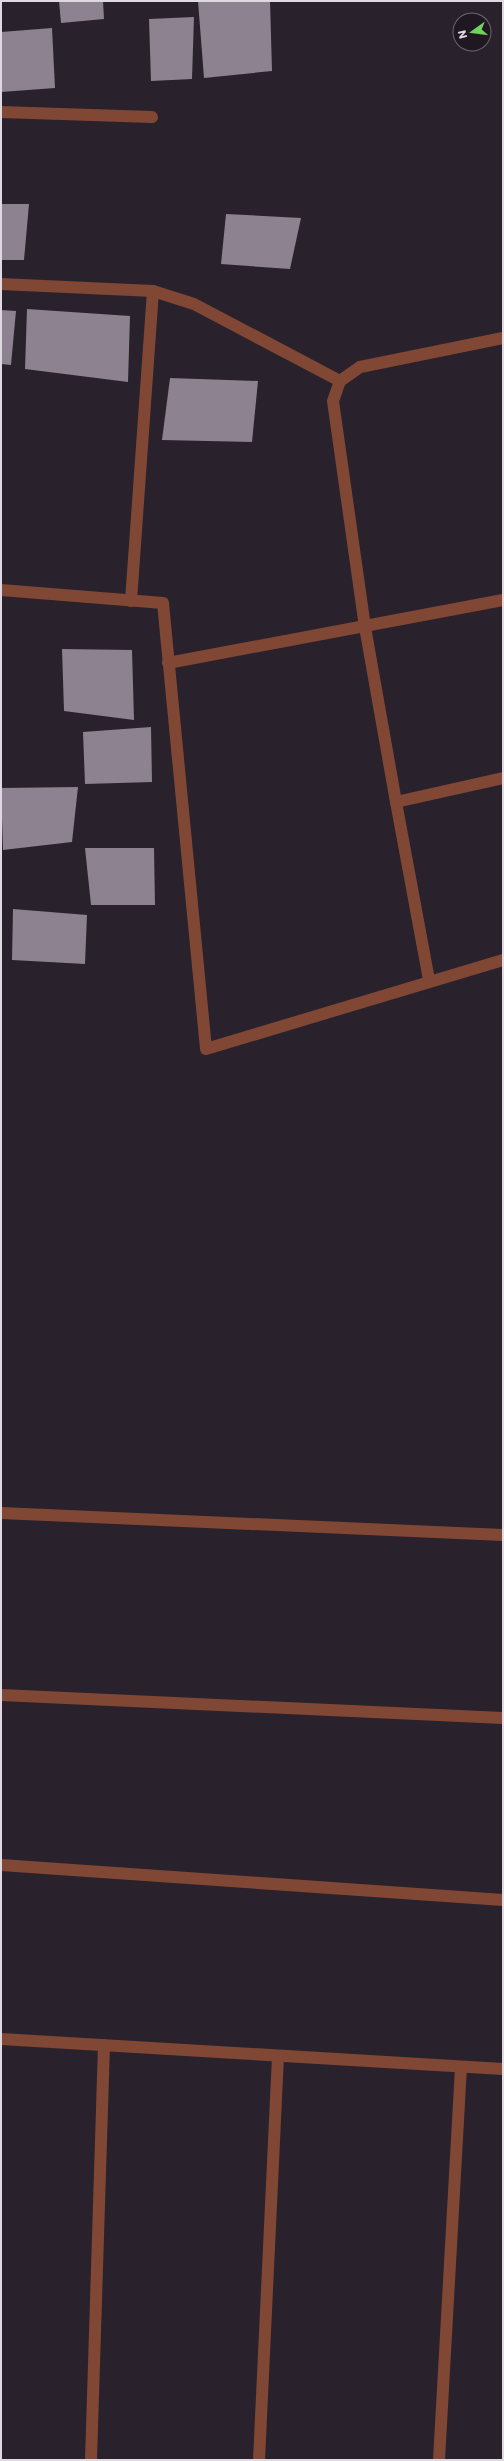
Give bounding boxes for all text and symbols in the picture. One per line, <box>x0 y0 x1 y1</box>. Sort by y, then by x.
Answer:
north arrow <box>452 12 492 52</box>
text: N <box>454 28 471 40</box>

